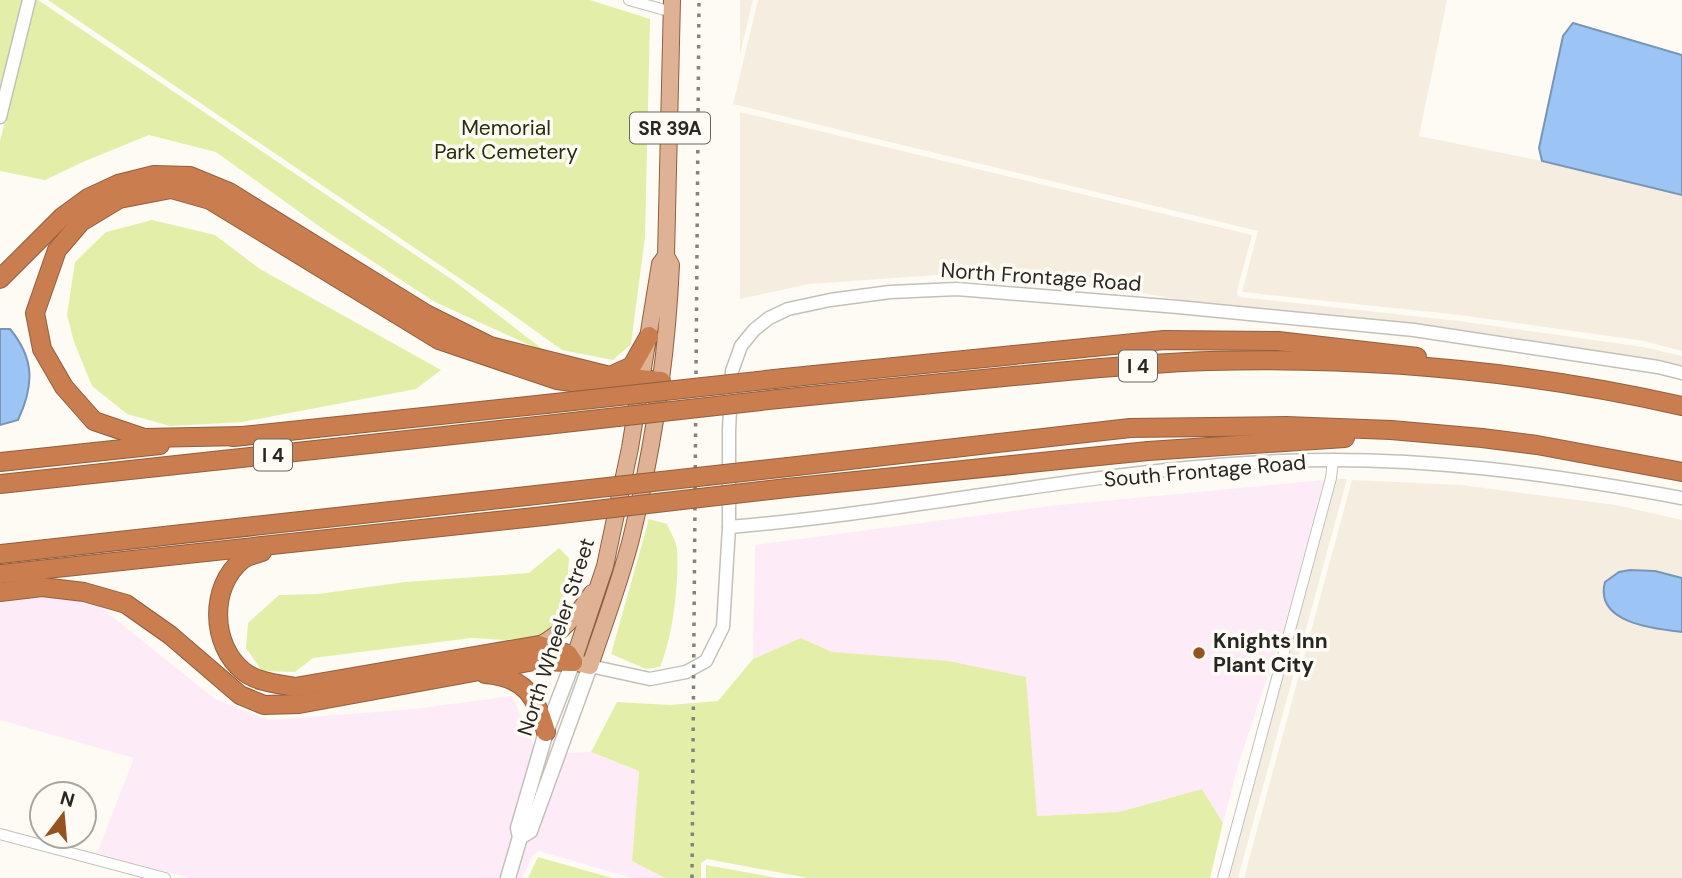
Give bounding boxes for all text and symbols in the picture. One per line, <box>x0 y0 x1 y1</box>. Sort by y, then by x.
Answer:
road number: SR 39A <box>630 112 710 144</box>
park label: Memorial Park Cemetery <box>434 114 578 166</box>
street label: North Frontage Road <box>940 256 1142 298</box>
road number: I 4 <box>1119 350 1157 382</box>
road number: I 4 <box>254 440 292 470</box>
street label: South Frontage Road <box>1103 448 1307 494</box>
street label: North Wheeler Street <box>511 535 601 739</box>
place label: Knights Inn Plant City <box>1213 627 1328 679</box>
marker: Knights Inn Plant City <box>1191 645 1207 661</box>
north arrow <box>28 780 98 850</box>
text: N <box>57 785 78 813</box>

